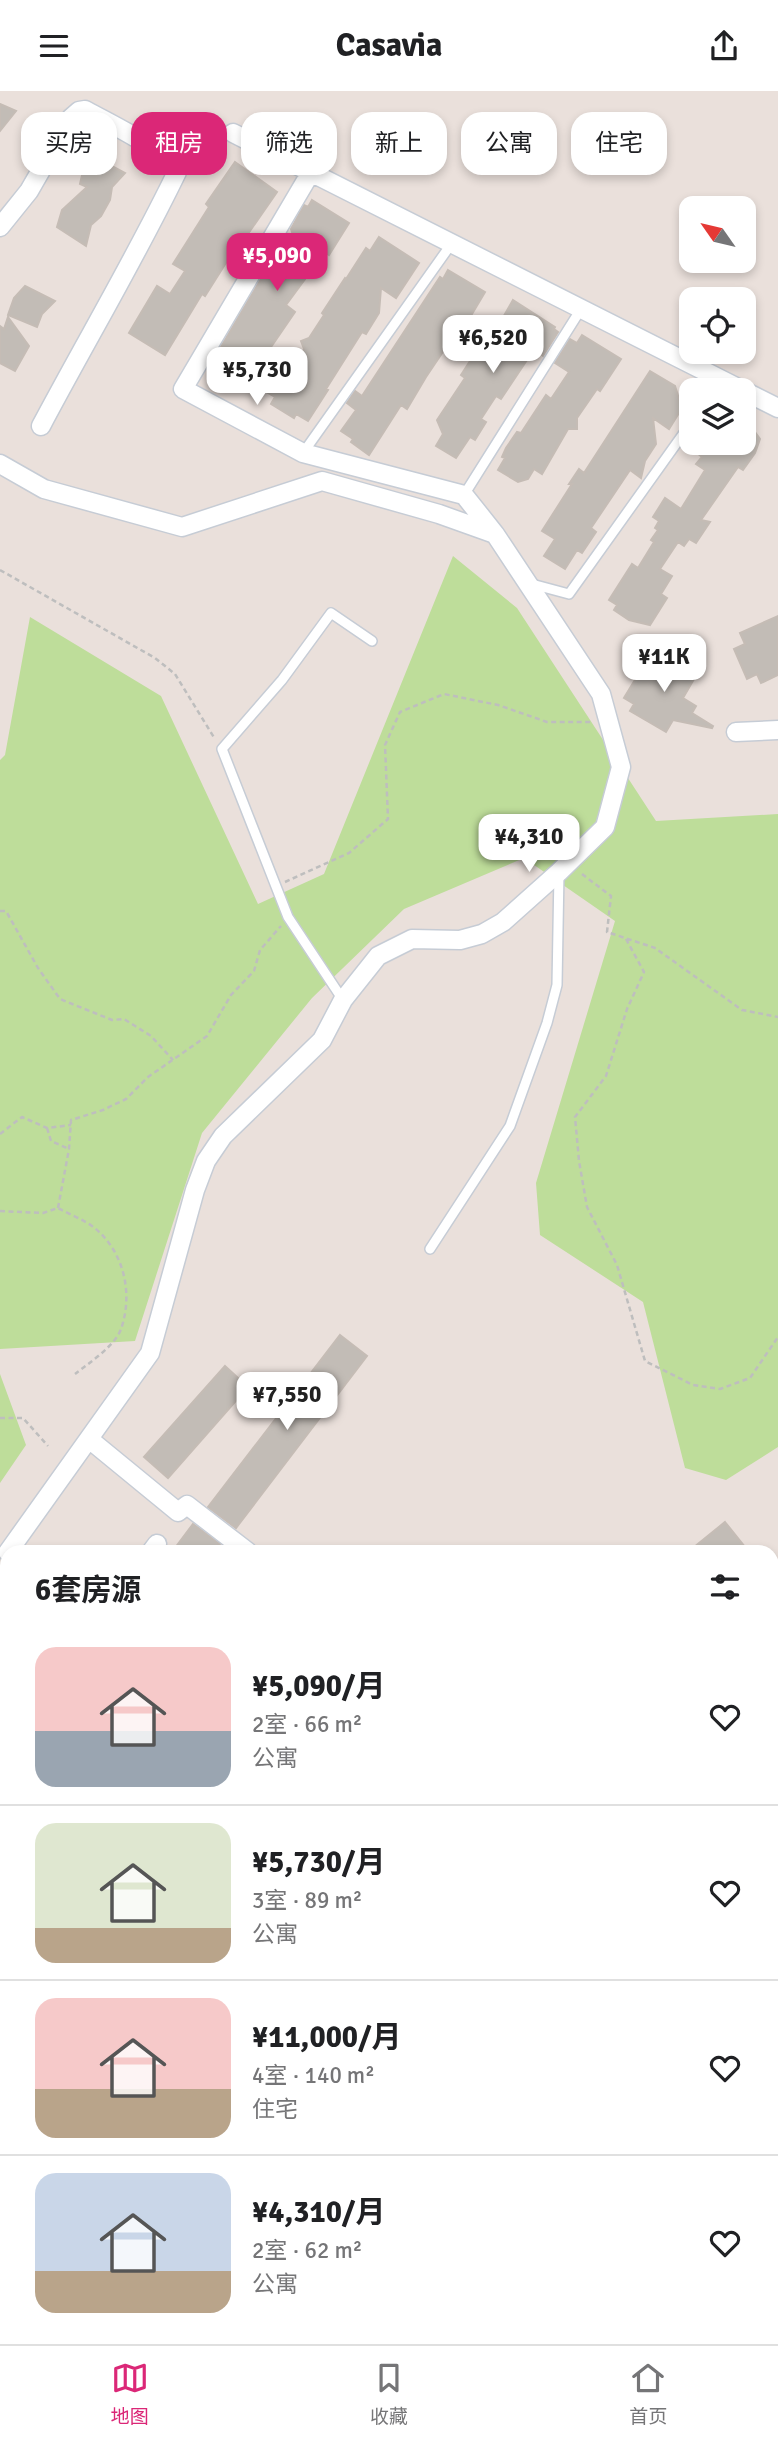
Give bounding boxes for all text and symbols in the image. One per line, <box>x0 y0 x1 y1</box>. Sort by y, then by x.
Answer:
text: Casavia <box>336 26 442 65</box>
icon: menu <box>35 27 73 65</box>
icon: share <box>705 27 743 65</box>
chip: 买房 <box>21 112 117 175</box>
chip: 租房 <box>131 112 227 175</box>
chip: 筛选 <box>241 112 337 175</box>
chip: 新上 <box>351 112 447 175</box>
chip: 公寓 <box>461 112 557 175</box>
chip: 住宅 <box>571 112 667 175</box>
north arrow <box>679 196 756 273</box>
map controls <box>679 196 756 455</box>
pin: ¥5,090 <box>220 233 334 293</box>
text: ¥5,090 <box>243 241 311 270</box>
button: locate <box>679 287 756 364</box>
pin: ¥6,520 <box>436 315 550 375</box>
text: ¥6,520 <box>459 323 527 352</box>
pin: ¥5,730 <box>200 347 314 407</box>
text: ¥5,730 <box>223 355 291 384</box>
button: layers <box>679 378 756 455</box>
pin: ¥11K <box>623 635 705 694</box>
text: ¥11K <box>638 642 690 671</box>
pin: ¥4,310 <box>472 815 586 874</box>
text: ¥4,310 <box>495 822 563 851</box>
pin: ¥7,550 <box>230 1373 344 1432</box>
text: ¥7,550 <box>253 1380 321 1409</box>
icon: filters <box>706 1568 744 1606</box>
text: 6套房源 <box>35 1572 141 1609</box>
text: ¥5,090/月 <box>252 1668 385 1705</box>
icon: home <box>91 1675 175 1759</box>
icon: heart <box>706 1698 744 1736</box>
text: 2室 · 66 m² <box>252 1710 362 1739</box>
text: 公寓 <box>252 1744 298 1773</box>
text: ¥5,730/月 <box>252 1844 385 1881</box>
icon: home <box>91 1851 175 1935</box>
icon: heart <box>706 1874 744 1912</box>
text: 3室 · 89 m² <box>252 1886 362 1915</box>
text: 公寓 <box>252 1920 298 1949</box>
text: ¥11,000/月 <box>252 2019 402 2056</box>
icon: home <box>91 2026 175 2110</box>
icon: heart <box>706 2049 744 2087</box>
text: 4室 · 140 m² <box>252 2061 375 2090</box>
text: 住宅 <box>252 2095 298 2124</box>
text: ¥4,310/月 <box>252 2194 385 2231</box>
icon: home <box>91 2201 175 2285</box>
icon: heart <box>706 2224 744 2262</box>
text: 2室 · 62 m² <box>252 2236 362 2265</box>
text: 公寓 <box>252 2270 298 2299</box>
tab: 地图 <box>111 2359 149 2429</box>
tab: 收藏 <box>370 2359 408 2429</box>
tab: 首页 <box>629 2359 667 2429</box>

